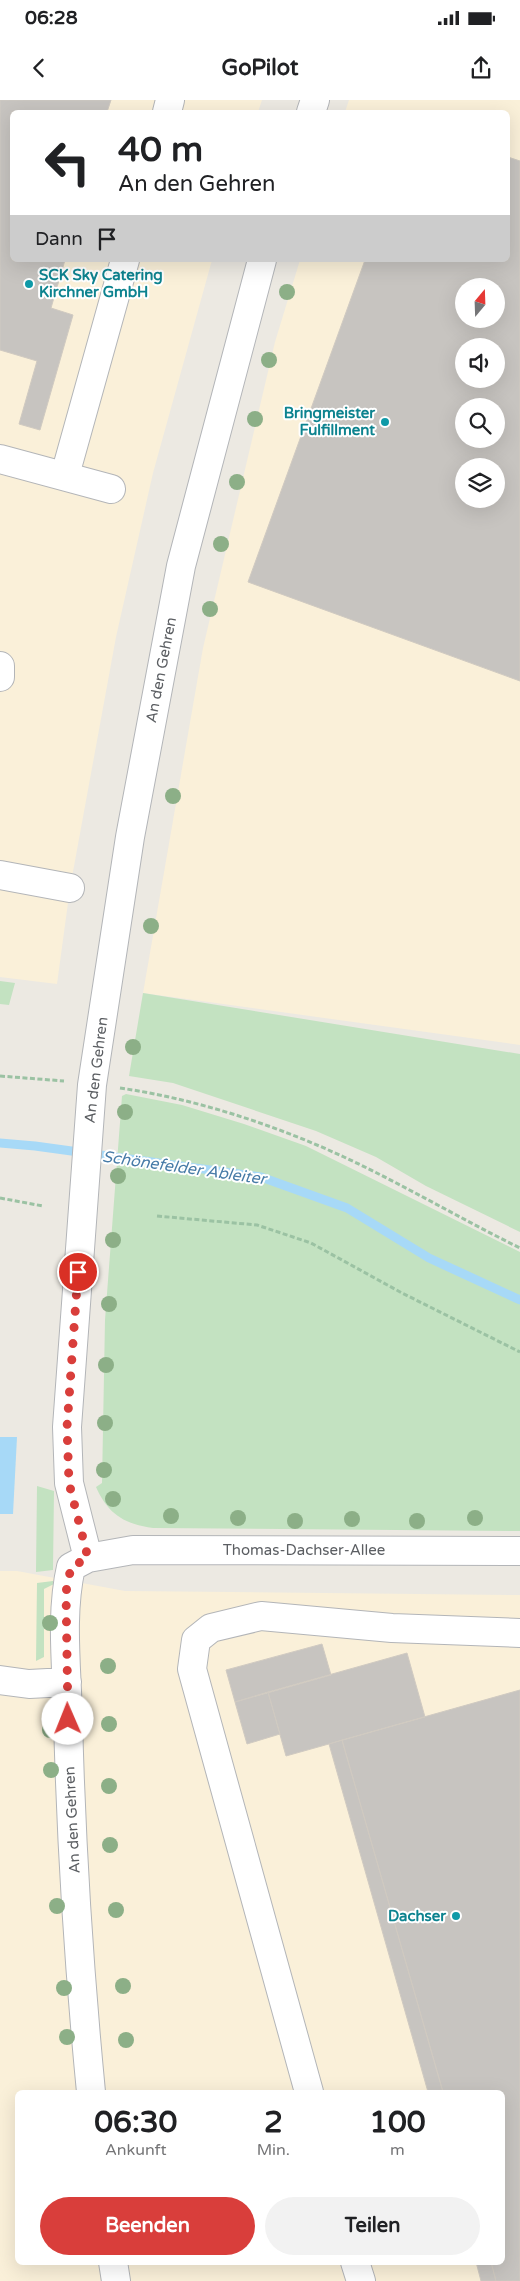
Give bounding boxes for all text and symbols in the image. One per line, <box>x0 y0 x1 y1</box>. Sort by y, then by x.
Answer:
text: 06:28 <box>25 7 78 29</box>
icon: back <box>25 54 53 82</box>
icon: share <box>467 54 495 82</box>
text: GoPilot <box>222 55 298 81</box>
text: 40 m <box>118 129 203 171</box>
icon: left <box>35 130 100 195</box>
text: An den Gehren <box>118 171 275 197</box>
icon: arrive <box>93 225 121 253</box>
text: Dann <box>35 228 83 250</box>
place label: SCK Sky Catering Kirchner GmbH <box>39 266 163 301</box>
marker: SCK Sky Catering Kirchner GmbH <box>23 278 35 290</box>
north arrow <box>455 278 505 328</box>
map controls <box>455 278 505 508</box>
button: sound <box>455 338 505 388</box>
button: search <box>455 398 505 448</box>
place label: Bringmeister Fulfillment <box>284 404 375 439</box>
marker: Bringmeister Fulfillment <box>379 416 391 428</box>
button: layers <box>455 458 505 508</box>
street label: An den Gehren <box>142 616 180 724</box>
street label: An den Gehren <box>81 1016 111 1124</box>
water label: Schönefelder Ableiter <box>101 1147 269 1190</box>
pin <box>57 1251 99 1293</box>
icon: arrive <box>64 1258 92 1286</box>
street label: Thomas-Dachser-Allee <box>223 1541 385 1559</box>
position arrow <box>41 1692 93 1744</box>
street label: An den Gehren <box>60 1766 84 1874</box>
place label: Dachser <box>388 1907 446 1925</box>
marker: Dachser <box>450 1910 462 1922</box>
text: 06:30 <box>94 2104 177 2141</box>
text: 2 <box>264 2104 283 2141</box>
text: 100 <box>369 2104 426 2141</box>
text: Ankunft <box>105 2140 167 2160</box>
text: Min. <box>257 2140 290 2160</box>
text: m <box>390 2140 405 2160</box>
button: Beenden <box>40 2197 255 2255</box>
button: Teilen <box>265 2197 480 2255</box>

